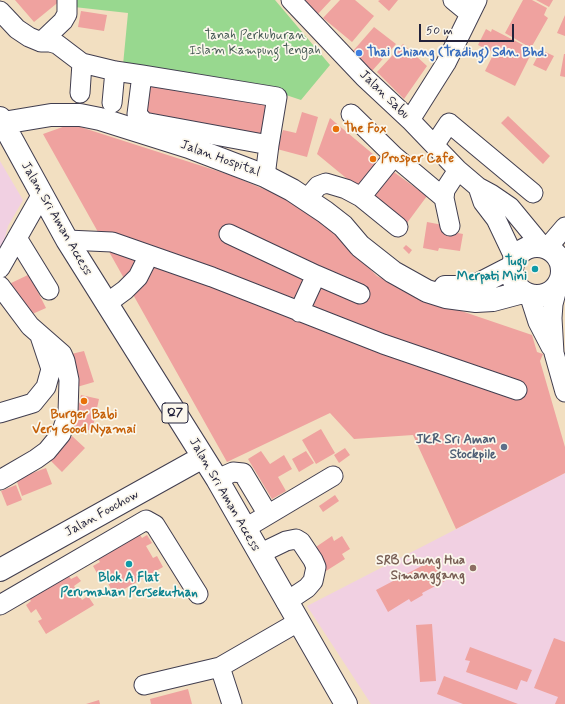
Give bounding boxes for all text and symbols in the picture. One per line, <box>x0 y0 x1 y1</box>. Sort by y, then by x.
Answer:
scale bar <box>421 16 516 42</box>
text: 50 m <box>426 23 453 39</box>
park label: Tanah Perkuburan Islam Kampung Tengah <box>189 28 321 59</box>
place label: Thai Chiang (Trading) Sdn. Bhd. <box>367 45 547 61</box>
marker: Thai Chiang (Trading) Sdn. Bhd. <box>354 48 364 58</box>
street label: Jalan Sabu <box>356 67 412 123</box>
place label: The Fox <box>344 121 386 137</box>
marker: The Fox <box>331 124 341 134</box>
street label: Jalan Hospital <box>178 137 262 181</box>
place label: Prosper Cafe <box>381 151 454 167</box>
marker: Prosper Cafe <box>368 154 378 164</box>
street label: Jalan Sri Aman Access <box>17 159 95 279</box>
place label: Tugu Merpati Mini <box>457 254 527 285</box>
marker: Tugu Merpati Mini <box>530 264 540 274</box>
marker: Burger Babi Very Good Nyamai <box>79 396 89 406</box>
road number: Q7 <box>162 403 188 423</box>
place label: Burger Babi Very Good Nyamai <box>32 407 136 438</box>
place label: JKR Sri Aman Stockpile <box>416 432 496 463</box>
street label: Jalan Sri Aman Access <box>185 435 263 555</box>
marker: JKR Sri Aman Stockpile <box>499 442 509 452</box>
street label: Jalan Foochow <box>62 487 142 541</box>
place label: SRB Chung Hua Simanggang <box>376 553 465 584</box>
marker: Blok A Flat Perumahan Persekutuan <box>124 559 134 569</box>
marker: SRB Chung Hua Simanggang <box>468 563 478 573</box>
place label: Blok A Flat Perumahan Persekutuan <box>60 570 198 601</box>

